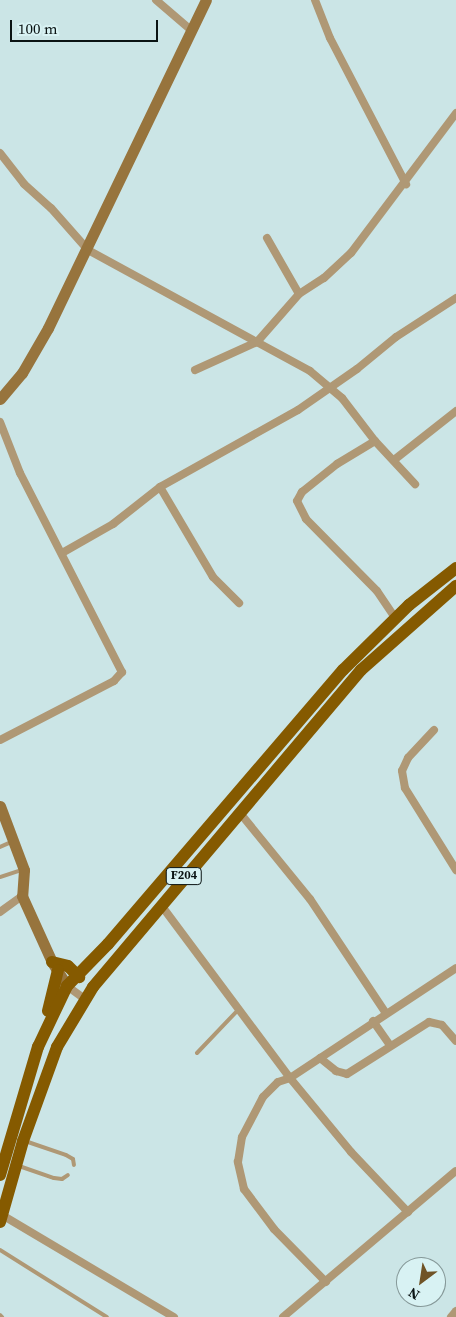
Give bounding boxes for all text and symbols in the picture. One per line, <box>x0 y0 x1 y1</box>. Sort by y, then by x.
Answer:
scale bar <box>12 10 160 42</box>
text: 100 m <box>18 18 58 39</box>
road number: F204 <box>165 866 203 886</box>
north arrow <box>396 1257 446 1307</box>
text: N <box>404 1283 423 1305</box>

